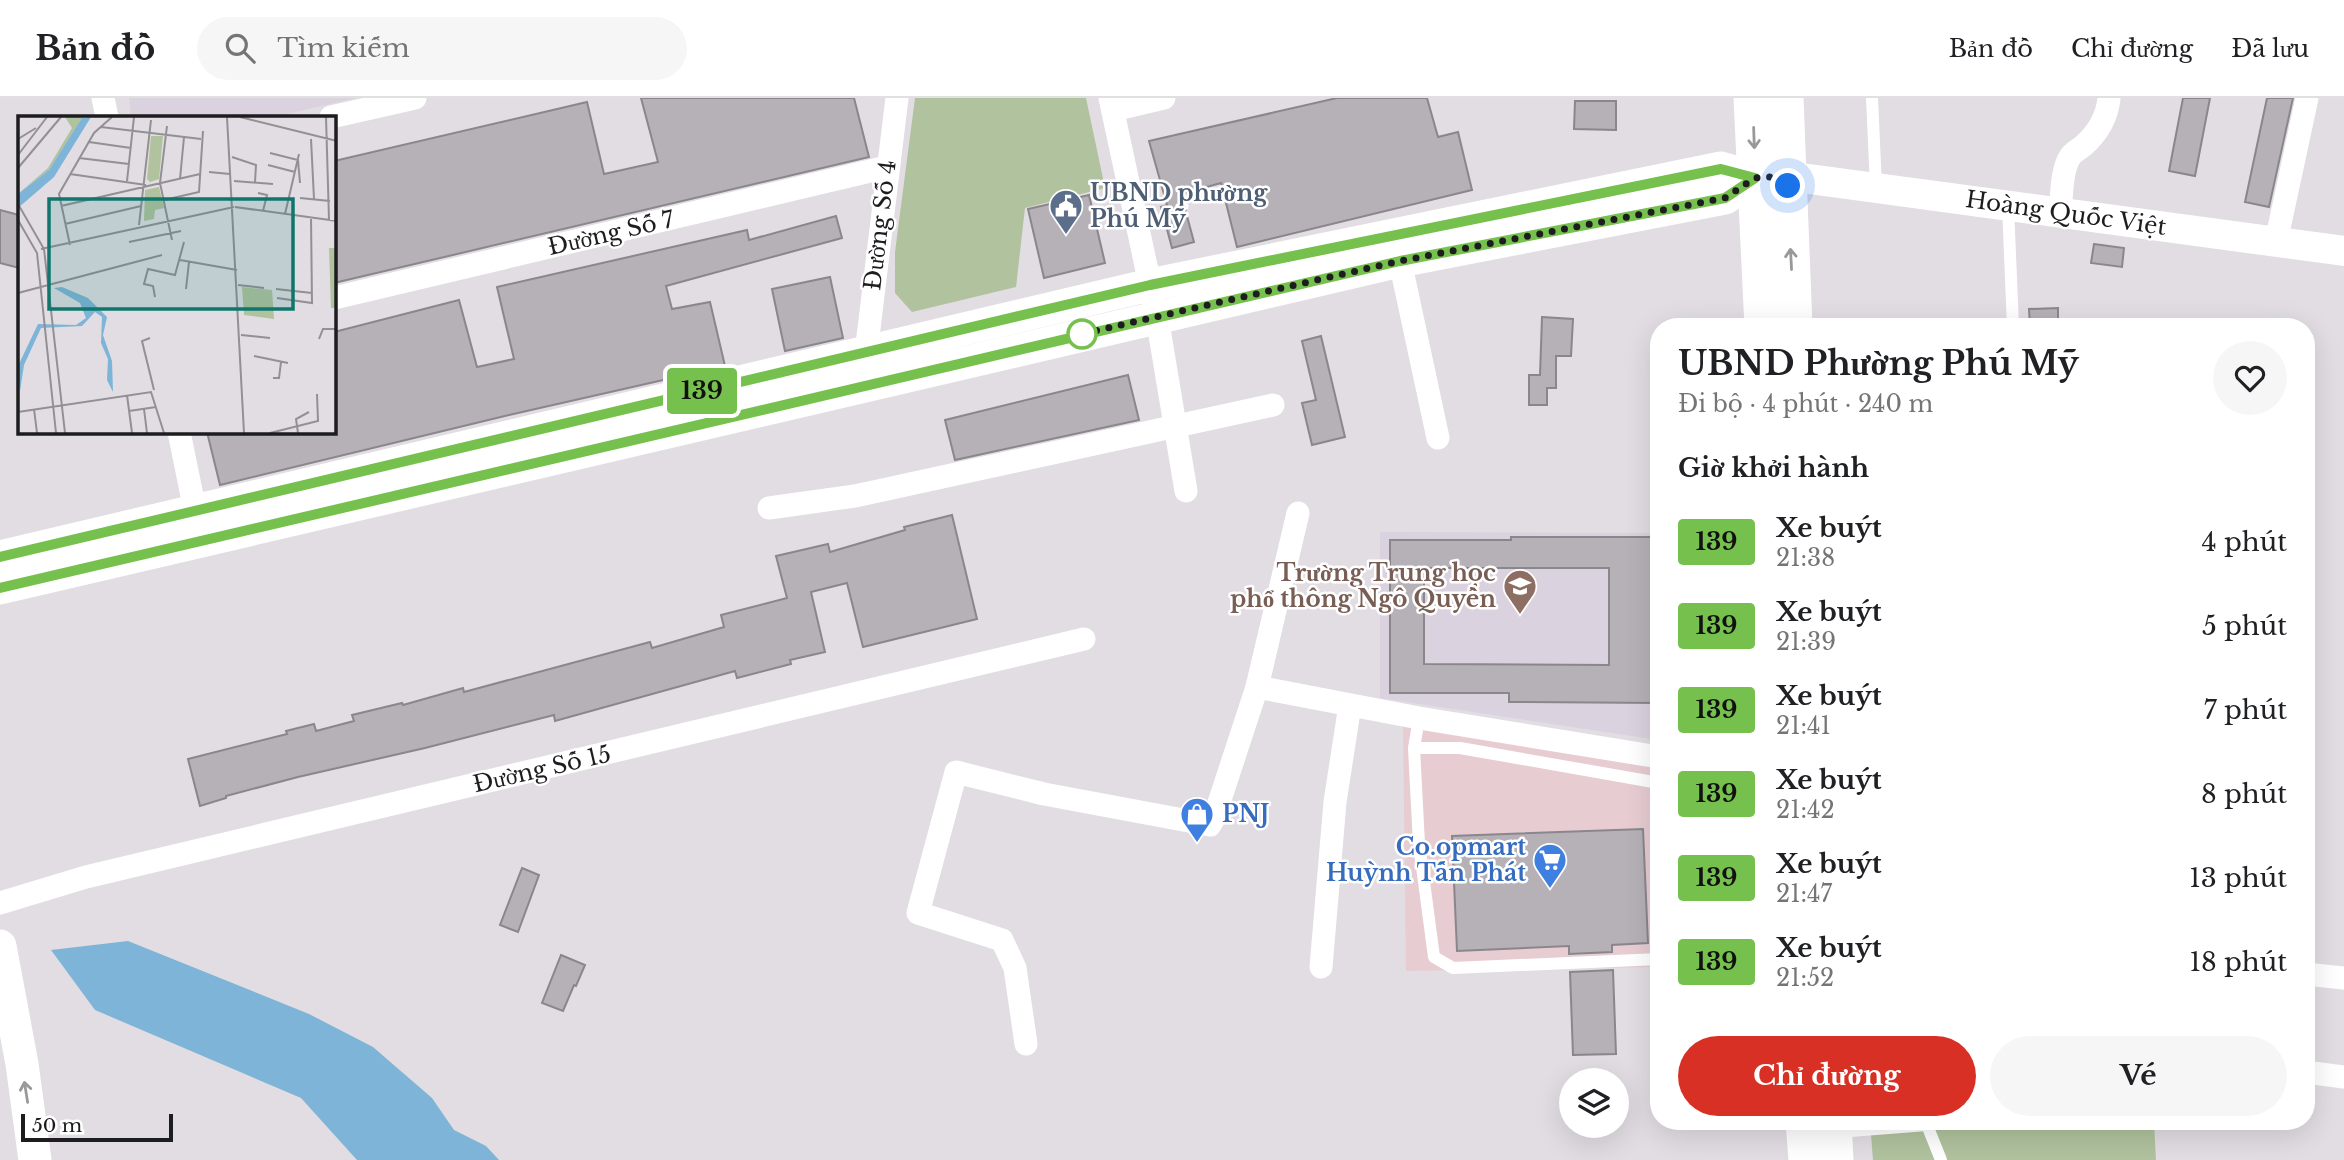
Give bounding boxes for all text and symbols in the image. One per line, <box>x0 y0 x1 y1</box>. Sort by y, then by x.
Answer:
search box <box>197 17 687 80</box>
text: Bản đồ <box>35 28 155 69</box>
icon: search <box>221 29 259 67</box>
text: Tìm kiếm <box>277 32 410 64</box>
text: Bản đồ <box>1949 34 2033 63</box>
text: Chỉ đường <box>2071 34 2193 63</box>
text: Đã lưu <box>2231 34 2309 63</box>
inset map <box>18 116 336 434</box>
one-way arrow <box>1747 126 1760 149</box>
street label: Đường Số 4 <box>858 158 902 292</box>
your location <box>1770 168 1805 203</box>
place label: UBND phường Phú Mỹ <box>1090 179 1268 233</box>
street label: Hoàng Quốc Việt <box>1964 185 2168 241</box>
public building icon: UBND phường Phú Mỹ <box>1047 187 1085 236</box>
street label: Đường Số 7 <box>545 205 677 261</box>
one-way arrow <box>1785 248 1798 271</box>
unlabelled marker <box>1067 319 1097 349</box>
button: heart <box>2213 341 2287 415</box>
text: UBND Phường Phú Mỹ <box>1678 343 2079 384</box>
line badge: 139 <box>662 368 742 414</box>
text: 139 <box>681 376 723 405</box>
text: Đi bộ · 4 phút · 240 m <box>1678 390 1933 418</box>
text: Giờ khởi hành <box>1678 452 1869 484</box>
text: Xe buýt <box>1776 512 1882 544</box>
text: 4 phút <box>2202 526 2287 558</box>
text: 139 <box>1696 527 1737 556</box>
text: 21:38 <box>1776 544 1835 572</box>
place label: Trường Trung học phổ thông Ngô Quyền <box>1230 559 1496 613</box>
school or university icon: Trường Trung học phổ thông Ngô Quyền <box>1501 567 1539 616</box>
text: Xe buýt <box>1776 596 1882 628</box>
text: 5 phút <box>2202 610 2287 642</box>
text: 139 <box>1696 611 1737 640</box>
text: 21:39 <box>1776 628 1836 656</box>
text: Xe buýt <box>1776 680 1882 712</box>
text: 7 phút <box>2204 694 2287 726</box>
text: 139 <box>1696 695 1737 724</box>
text: 21:41 <box>1776 712 1831 740</box>
street label: Đường Số 15 <box>470 740 614 798</box>
text: Xe buýt <box>1776 764 1882 796</box>
text: 8 phút <box>2201 778 2287 810</box>
text: 139 <box>1696 779 1737 808</box>
shop icon: PNJ <box>1178 795 1216 844</box>
text: 21:42 <box>1776 796 1835 824</box>
place label: PNJ <box>1222 800 1269 828</box>
place label: Co.opmart Huỳnh Tấn Phát <box>1326 833 1526 887</box>
supermarket icon: Co.opmart Huỳnh Tấn Phát <box>1531 841 1569 890</box>
text: Xe buýt <box>1776 848 1882 880</box>
text: 13 phút <box>2189 862 2287 894</box>
text: 139 <box>1696 863 1737 892</box>
text: 21:47 <box>1776 880 1832 908</box>
text: Xe buýt <box>1776 932 1882 964</box>
text: 18 phút <box>2189 946 2287 978</box>
text: 139 <box>1696 947 1737 976</box>
text: 21:52 <box>1776 964 1834 992</box>
button: Chỉ đường <box>1678 1036 1976 1116</box>
button: Vé <box>1990 1036 2287 1116</box>
map controls <box>1559 1068 1629 1138</box>
button: layers <box>1559 1068 1629 1138</box>
one-way arrow <box>19 1081 32 1104</box>
scale bar <box>21 1111 173 1143</box>
text: 50 m <box>32 1114 82 1137</box>

